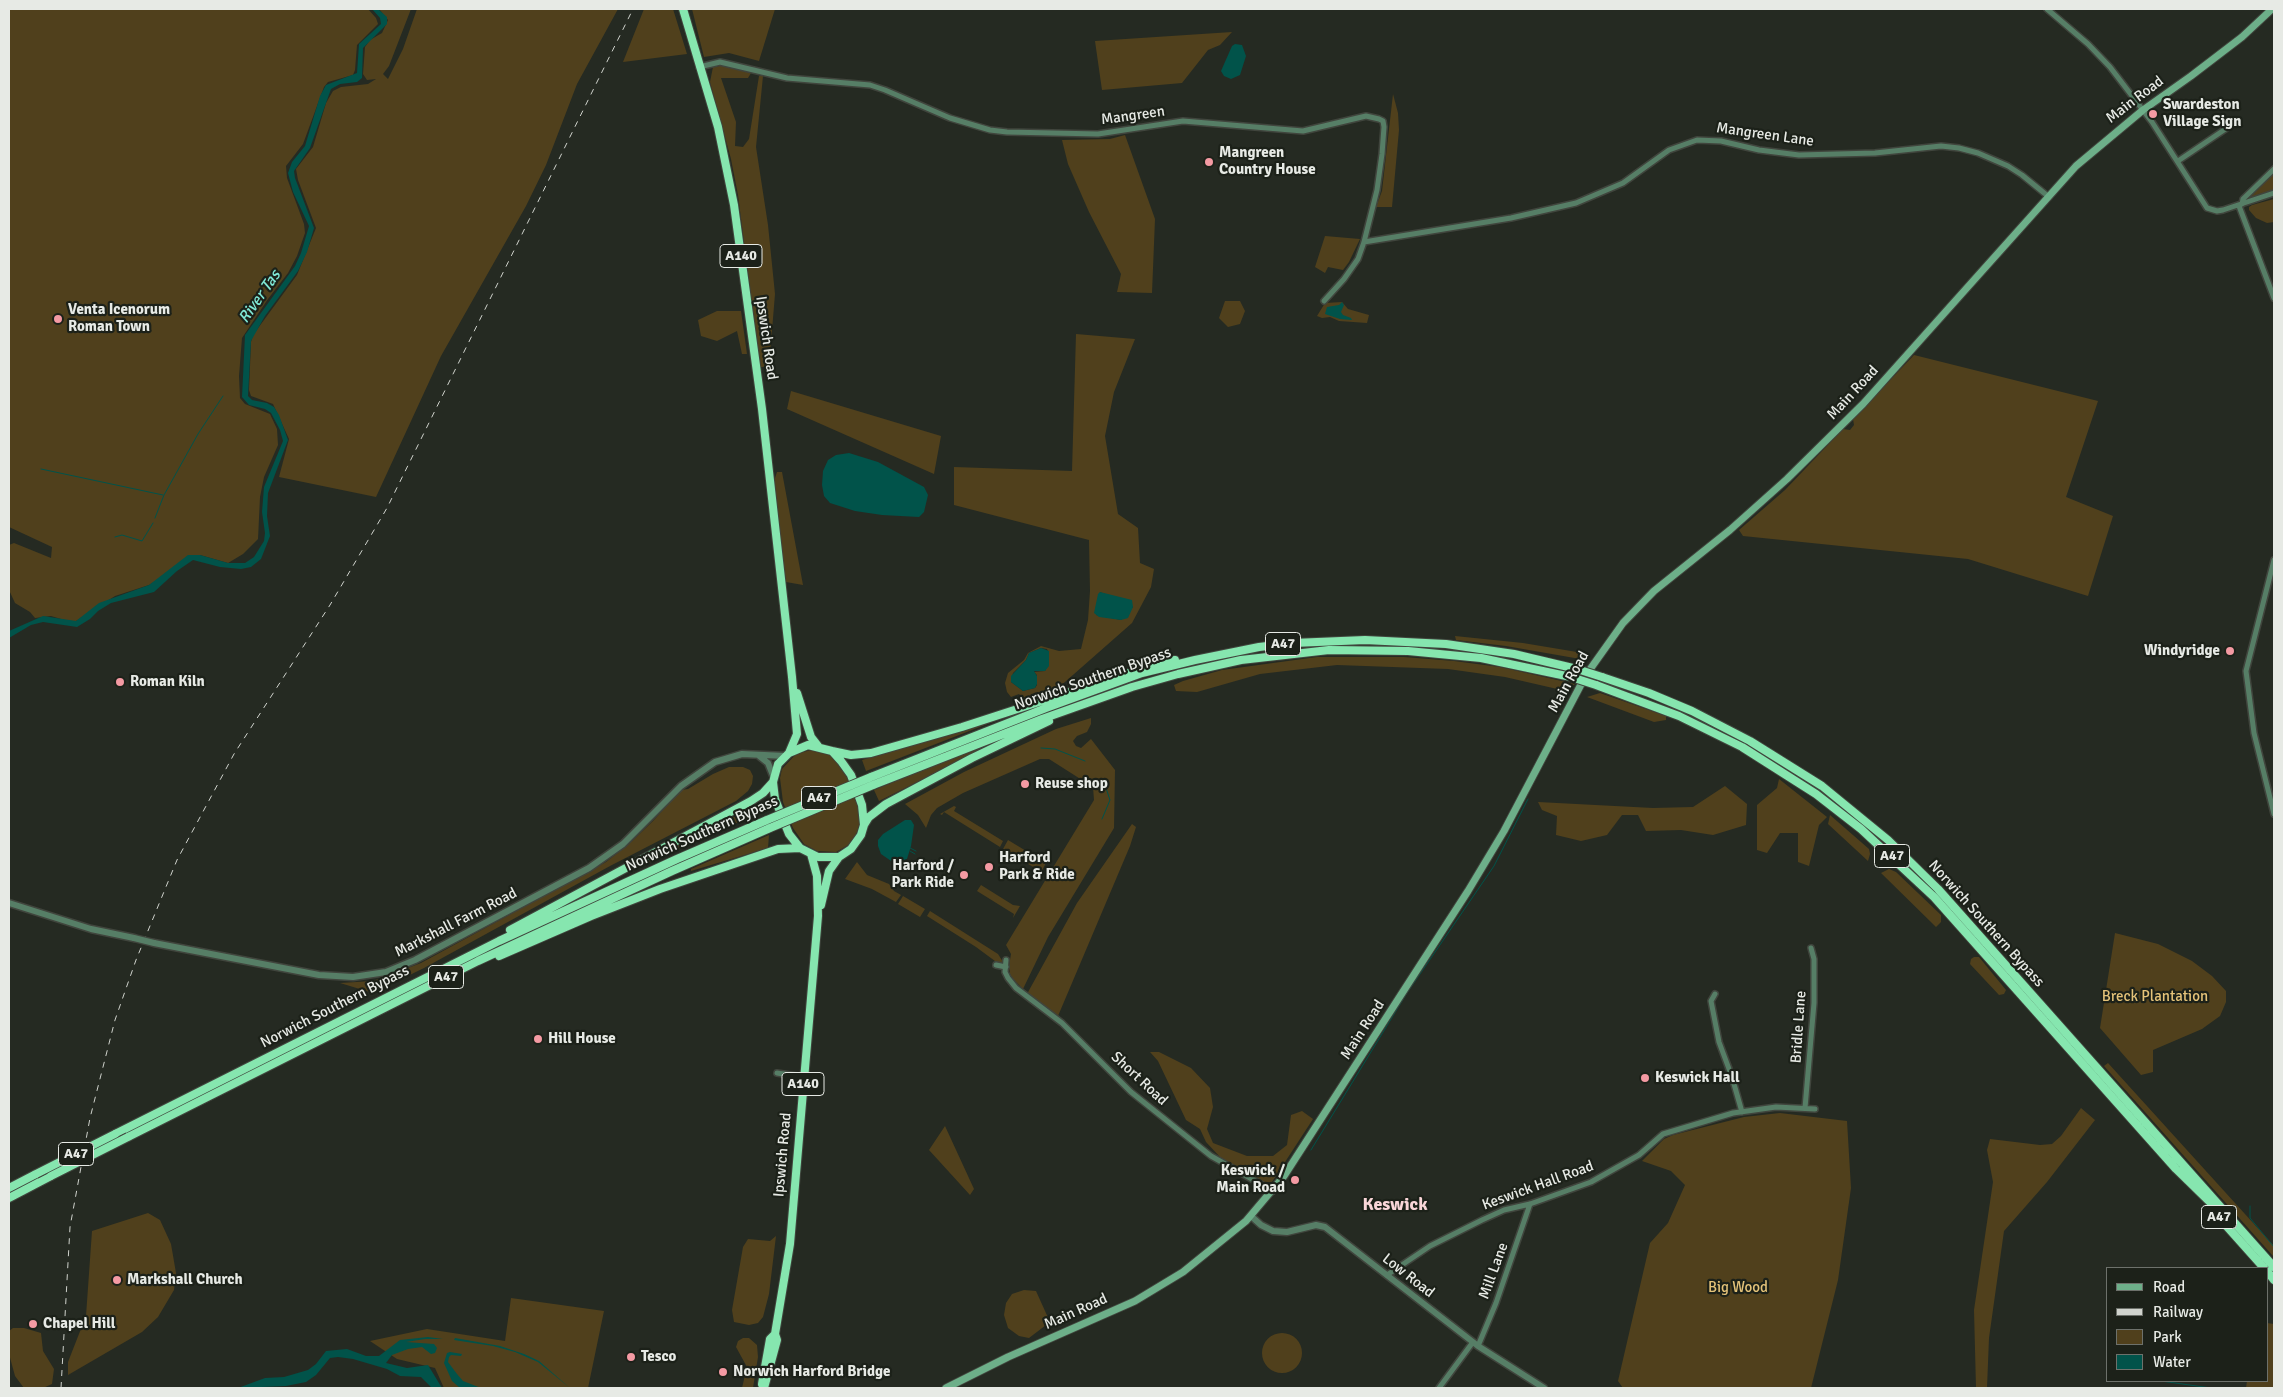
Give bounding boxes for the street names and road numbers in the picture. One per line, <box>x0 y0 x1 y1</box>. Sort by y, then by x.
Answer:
street label: Main Road <box>2103 73 2167 127</box>
street label: Mangreen <box>1100 103 1166 129</box>
street label: Mangreen Lane <box>1715 119 1815 151</box>
road number: A140 <box>720 245 762 268</box>
street label: Ipswich Road <box>751 295 781 381</box>
street label: Main Road <box>1823 362 1883 424</box>
road number: A47 <box>1266 633 1300 656</box>
street label: Norwich Southern Bypass <box>1012 644 1174 714</box>
street label: Main Road <box>1545 648 1593 716</box>
road number: A47 <box>802 786 836 810</box>
street label: Norwich Southern Bypass <box>623 792 781 876</box>
road number: A47 <box>1874 844 1910 868</box>
street label: Norwich Southern Bypass <box>1924 857 2048 991</box>
street label: Markshall Farm Road <box>392 884 520 962</box>
street label: Norwich Southern Bypass <box>258 962 412 1052</box>
road number: A47 <box>428 966 464 989</box>
street label: Bridle Lane <box>1787 990 1811 1064</box>
street label: Main Road <box>1337 997 1389 1063</box>
street label: Short Road <box>1107 1048 1171 1110</box>
road number: A140 <box>782 1072 824 1096</box>
street label: Ipswich Road <box>770 1112 796 1198</box>
road number: A47 <box>58 1142 94 1166</box>
street label: Keswick Hall Road <box>1480 1157 1596 1215</box>
road number: A47 <box>2202 1206 2236 1228</box>
street label: Mill Lane <box>1475 1240 1513 1302</box>
street label: Low Road <box>1378 1250 1438 1302</box>
street label: Main Road <box>1042 1290 1110 1334</box>

